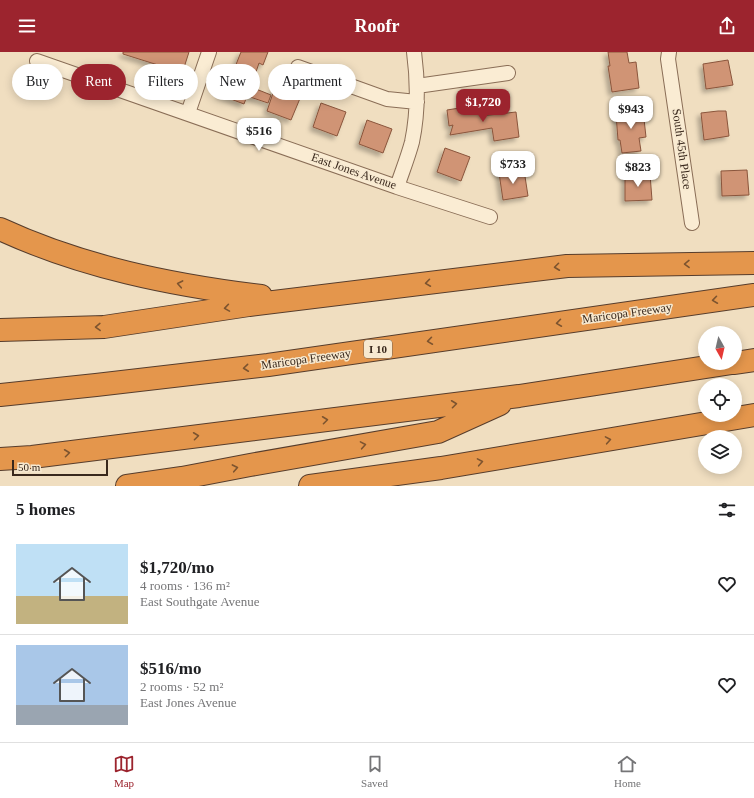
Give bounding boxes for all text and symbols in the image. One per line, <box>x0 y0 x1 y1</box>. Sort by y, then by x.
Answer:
icon: menu <box>16 15 38 37</box>
icon: share <box>716 15 738 37</box>
text: Roofr <box>355 16 399 36</box>
chip: Buy <box>12 64 63 100</box>
chip: Rent <box>71 64 126 100</box>
chip: Filters <box>134 64 198 100</box>
chip: New <box>206 64 260 100</box>
chip: Apartment <box>268 64 356 100</box>
pin: $1,720 <box>450 89 516 123</box>
text: $1,720 <box>465 94 501 109</box>
pin: $943 <box>607 96 655 130</box>
text: $943 <box>618 101 644 116</box>
street label: South 45th Place <box>669 108 695 190</box>
pin: $516 <box>235 118 283 152</box>
text: $516 <box>246 123 272 138</box>
street label: East Jones Avenue <box>310 150 398 192</box>
pin: $733 <box>489 151 537 185</box>
pin: $823 <box>614 154 662 188</box>
text: $733 <box>500 156 526 171</box>
text: $823 <box>625 159 651 174</box>
one-way arrow <box>684 260 690 268</box>
one-way arrow <box>554 262 560 271</box>
one-way arrow <box>425 278 431 287</box>
one-way arrow <box>177 281 183 289</box>
one-way arrow <box>712 295 718 304</box>
street label: Maricopa Freeway <box>581 300 673 326</box>
one-way arrow <box>224 303 230 312</box>
one-way arrow <box>556 318 562 327</box>
one-way arrow <box>95 323 101 332</box>
north arrow <box>698 326 742 370</box>
map controls <box>698 326 742 474</box>
one-way arrow <box>427 336 433 345</box>
road number: I 10 <box>364 340 392 358</box>
street label: Maricopa Freeway <box>260 346 352 372</box>
one-way arrow <box>243 363 249 372</box>
button: locate <box>698 378 742 422</box>
one-way arrow <box>451 400 457 409</box>
one-way arrow <box>322 416 328 425</box>
button: layers <box>698 430 742 474</box>
one-way arrow <box>193 432 199 441</box>
one-way arrow <box>605 436 611 444</box>
one-way arrow <box>360 441 366 450</box>
one-way arrow <box>64 448 70 457</box>
scale bar <box>12 458 108 477</box>
one-way arrow <box>477 458 483 466</box>
text: 50 m <box>18 461 40 473</box>
one-way arrow <box>232 464 238 472</box>
icon: filters <box>716 499 738 521</box>
text: 5 homes <box>16 500 75 519</box>
text: $1,720/mo <box>140 558 214 577</box>
icon: home <box>48 560 96 608</box>
icon: heart <box>716 573 738 595</box>
text: 4 rooms · 136 m² <box>140 578 230 593</box>
text: East Southgate Avenue <box>140 594 260 609</box>
text: $516/mo <box>140 659 201 678</box>
icon: home <box>48 661 96 709</box>
icon: heart <box>716 674 738 696</box>
text: 2 rooms · 52 m² <box>140 679 223 694</box>
text: East Jones Avenue <box>140 695 237 710</box>
tab: Map <box>113 753 135 789</box>
tab: Saved <box>361 753 388 789</box>
tab: Home <box>614 753 641 789</box>

